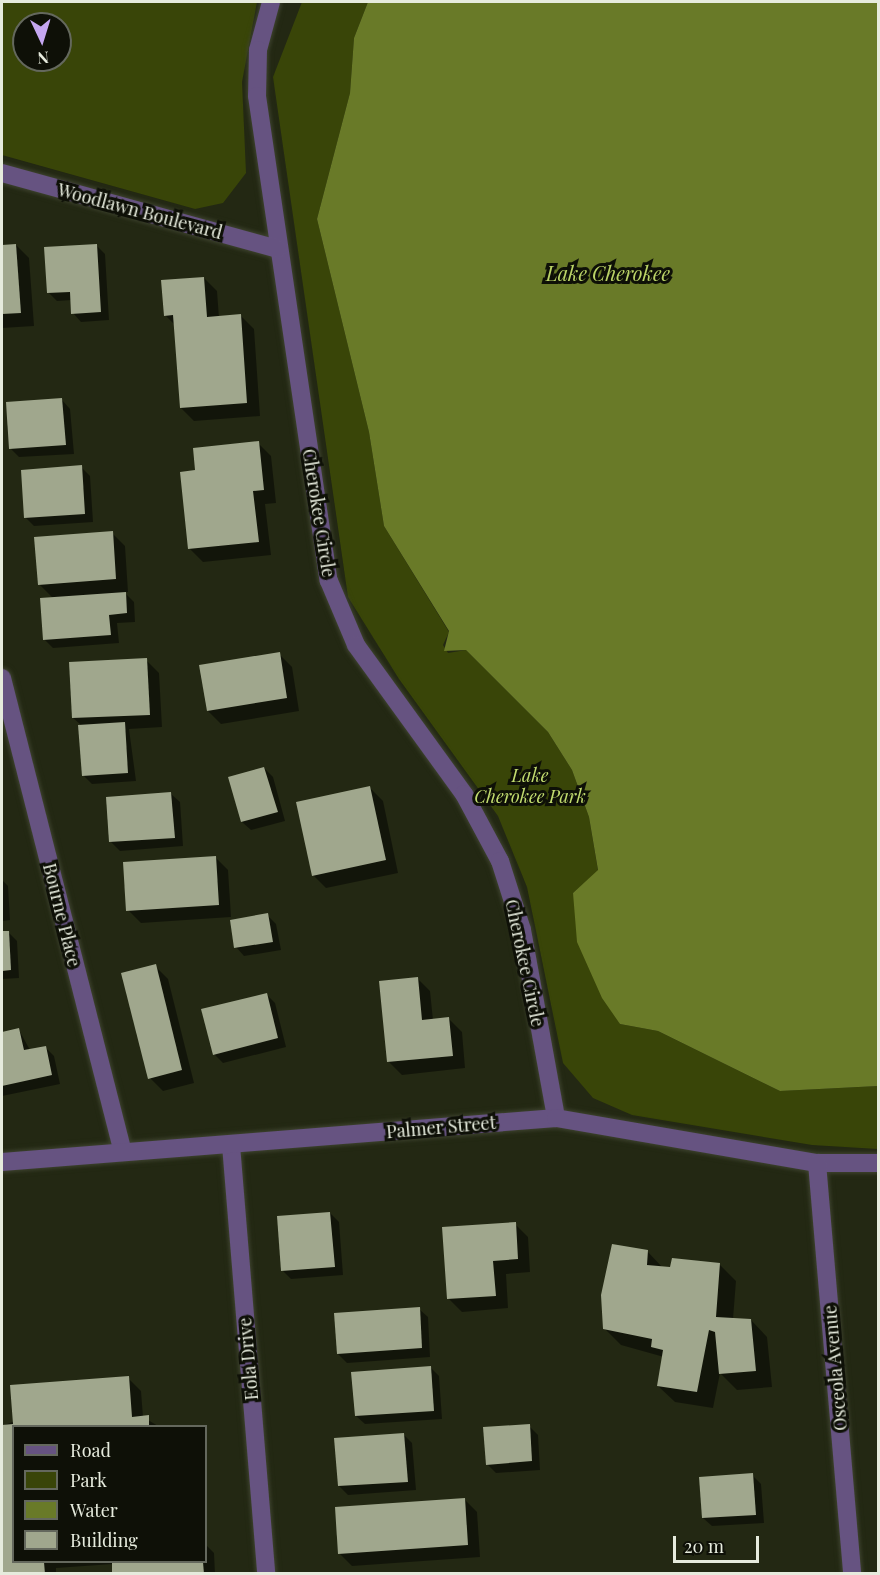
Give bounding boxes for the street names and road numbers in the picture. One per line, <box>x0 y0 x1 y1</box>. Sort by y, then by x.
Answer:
street label: Woodlawn Boulevard <box>55 179 225 243</box>
street label: Cherokee Circle <box>298 447 340 579</box>
street label: Bourne Place <box>39 861 85 969</box>
street label: Cherokee Circle <box>501 897 549 1029</box>
street label: Palmer Street <box>385 1111 497 1143</box>
street label: Osceola Avenue <box>819 1304 851 1432</box>
street label: Eola Drive <box>234 1317 262 1401</box>

